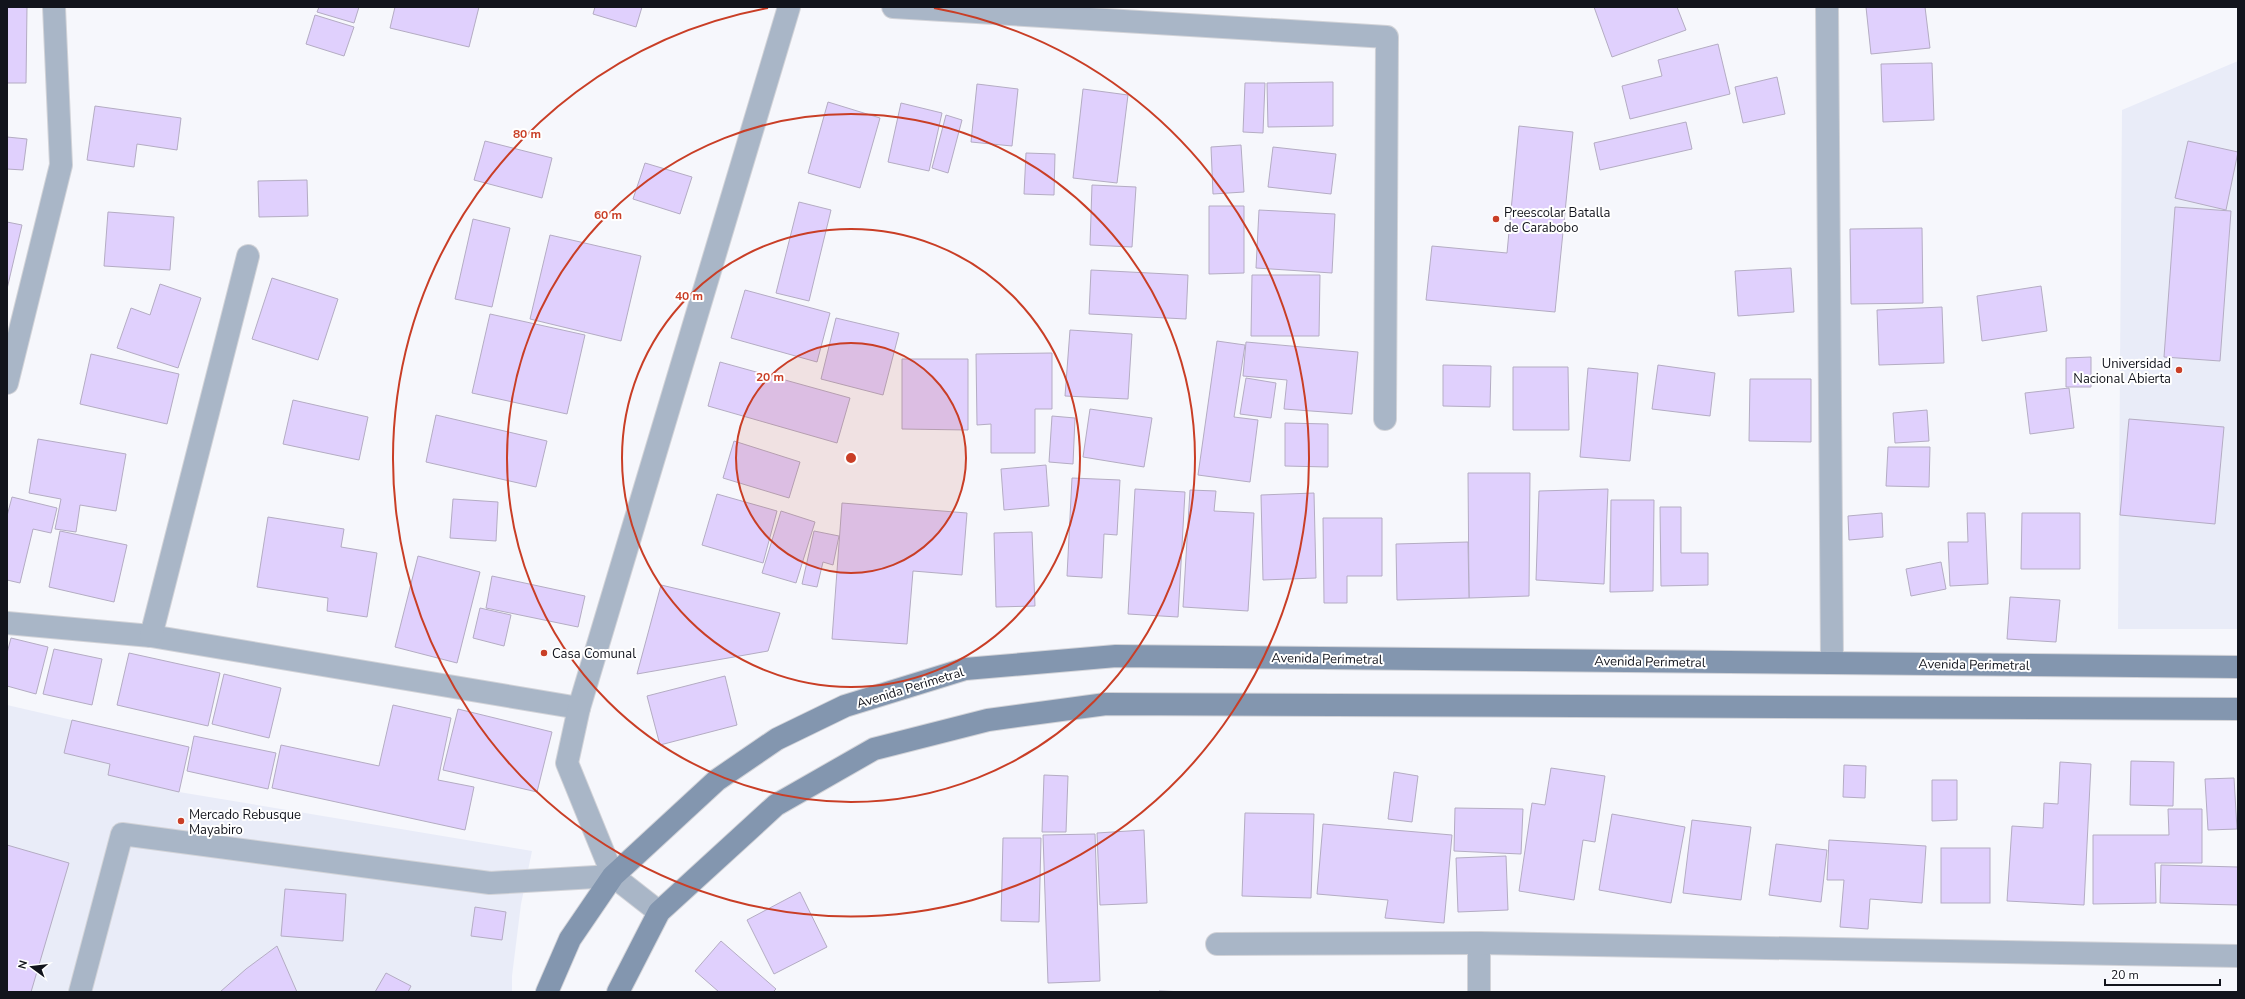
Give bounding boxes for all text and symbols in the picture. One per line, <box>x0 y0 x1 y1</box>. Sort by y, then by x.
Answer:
text: 80 m <box>513 126 541 142</box>
place label: Preescolar Batalla de Carabobo <box>1504 204 1610 237</box>
text: 60 m <box>594 207 622 223</box>
marker: Preescolar Batalla de Carabobo <box>1491 214 1501 224</box>
text: 40 m <box>675 288 703 304</box>
place label: Universidad Nacional Abierta <box>2073 355 2171 388</box>
marker: Universidad Nacional Abierta <box>2174 365 2184 375</box>
text: 20 m <box>756 369 784 385</box>
centre of rings <box>844 451 858 465</box>
place label: Casa Comunal <box>552 645 636 663</box>
marker: Casa Comunal <box>539 648 549 658</box>
street label: Avenida Perimetral <box>1271 649 1383 669</box>
street label: Avenida Perimetral <box>1594 652 1706 672</box>
street label: Avenida Perimetral <box>1918 655 2030 675</box>
street label: Avenida Perimetral <box>854 663 966 713</box>
place label: Mercado Rebusque Mayabiro <box>189 806 301 839</box>
marker: Mercado Rebusque Mayabiro <box>176 816 186 826</box>
north arrow <box>12 947 52 987</box>
text: N <box>15 959 31 970</box>
scale bar <box>2105 961 2220 987</box>
text: 20 m <box>2111 967 2139 983</box>

